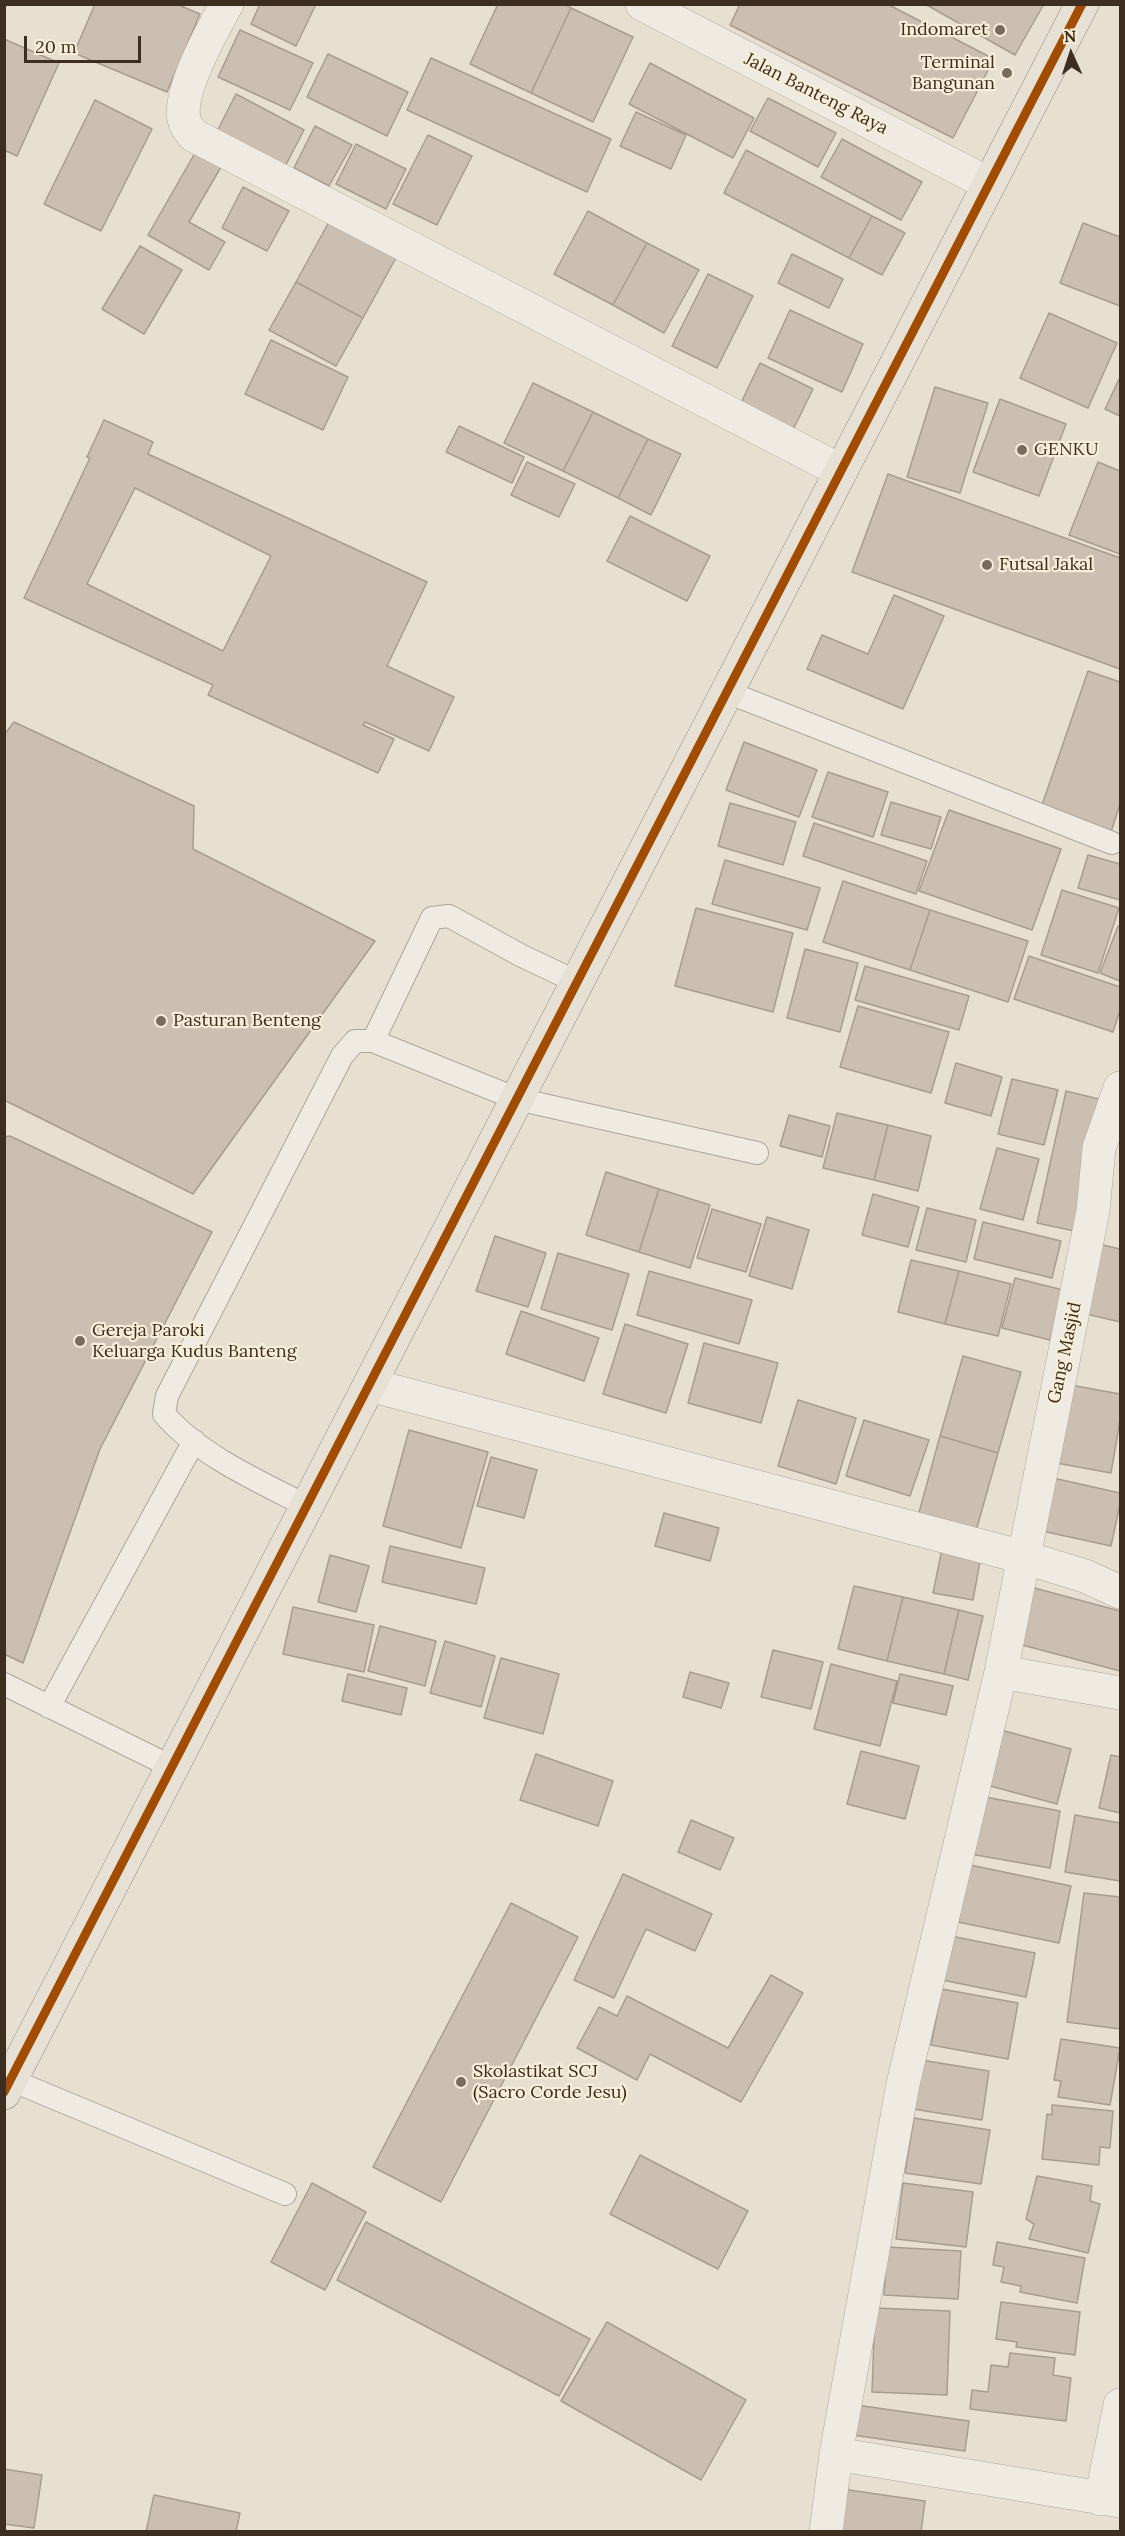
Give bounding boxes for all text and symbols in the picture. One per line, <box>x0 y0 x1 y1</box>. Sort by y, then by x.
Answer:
place label: Indomaret <box>900 19 988 41</box>
marker: Indomaret <box>993 23 1007 37</box>
scale bar <box>27 24 144 62</box>
north arrow <box>1041 24 1101 84</box>
text: N <box>1063 26 1077 46</box>
text: 20 m <box>35 35 77 58</box>
street label: Jalan Banteng Raya <box>741 48 891 140</box>
place label: Terminal Bangunan <box>912 52 995 94</box>
marker: Terminal Bangunan <box>1000 66 1014 80</box>
place label: GENKU <box>1034 439 1098 461</box>
marker: GENKU <box>1015 443 1029 457</box>
place label: Futsal Jakal <box>999 554 1093 576</box>
marker: Futsal Jakal <box>980 558 994 572</box>
place label: Pasturan Benteng <box>173 1010 321 1032</box>
marker: Pasturan Benteng <box>154 1014 168 1028</box>
street label: Gang Masjid <box>1044 1300 1086 1406</box>
place label: Gereja Paroki Keluarga Kudus Banteng <box>92 1320 297 1362</box>
marker: Gereja Paroki Keluarga Kudus Banteng <box>73 1334 87 1348</box>
place label: Skolastikat SCJ (Sacro Corde Jesu) <box>473 2061 627 2104</box>
marker: Skolastikat SCJ (Sacro Corde Jesu) <box>454 2075 468 2089</box>

